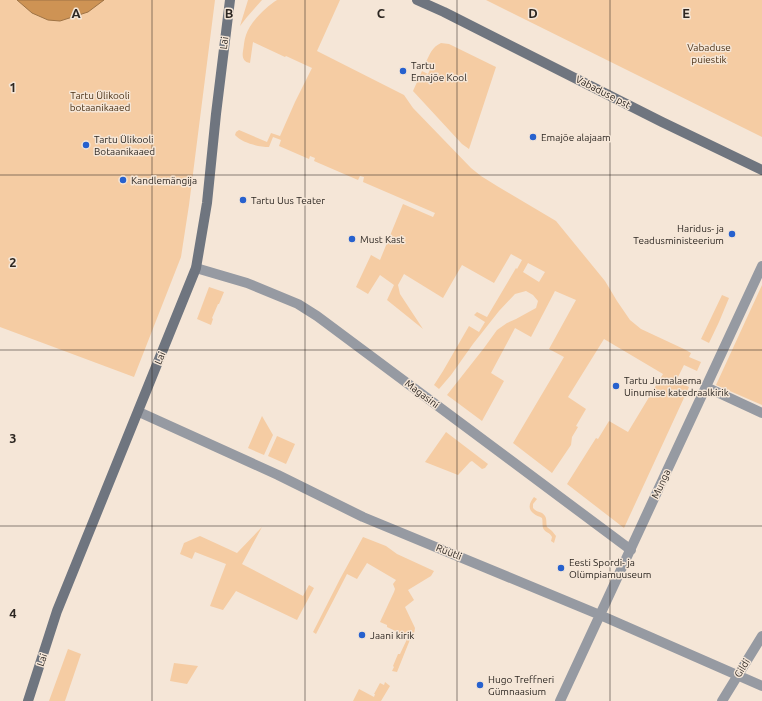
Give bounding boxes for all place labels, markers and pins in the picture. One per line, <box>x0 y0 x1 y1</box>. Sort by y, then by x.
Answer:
place label: Tartu Emajõe Kool <box>411 60 467 83</box>
marker: Tartu Emajõe Kool <box>398 66 408 76</box>
marker: Emajõe alajaam <box>528 132 538 142</box>
place label: Emajõe alajaam <box>541 132 611 143</box>
place label: Tartu Ülikooli Botaanikaaed <box>94 134 155 157</box>
marker: Tartu Ülikooli Botaanikaaed <box>81 140 91 150</box>
marker: Kandlemängija <box>118 175 128 185</box>
place label: Kandlemängija <box>131 175 197 186</box>
marker: Tartu Uus Teater <box>238 195 248 205</box>
place label: Tartu Uus Teater <box>251 195 325 206</box>
place label: Haridus- ja Teadusministeerium <box>633 223 724 246</box>
marker: Haridus- ja Teadusministeerium <box>727 229 737 239</box>
marker: Must Kast <box>347 234 357 244</box>
place label: Must Kast <box>360 234 405 245</box>
place label: Tartu Jumalaema Uinumise katedraalkirik <box>624 375 729 398</box>
marker: Tartu Jumalaema Uinumise katedraalkirik <box>611 381 621 391</box>
place label: Eesti Spordi- ja Olümpiamuuseum <box>569 557 651 580</box>
marker: Eesti Spordi- ja Olümpiamuuseum <box>556 563 566 573</box>
marker: Jaani kirik <box>357 630 367 640</box>
place label: Jaani kirik <box>370 630 414 641</box>
place label: Hugo Treffneri Gümnaasium <box>488 674 554 697</box>
marker: Hugo Treffneri Gümnaasium <box>475 680 485 690</box>

